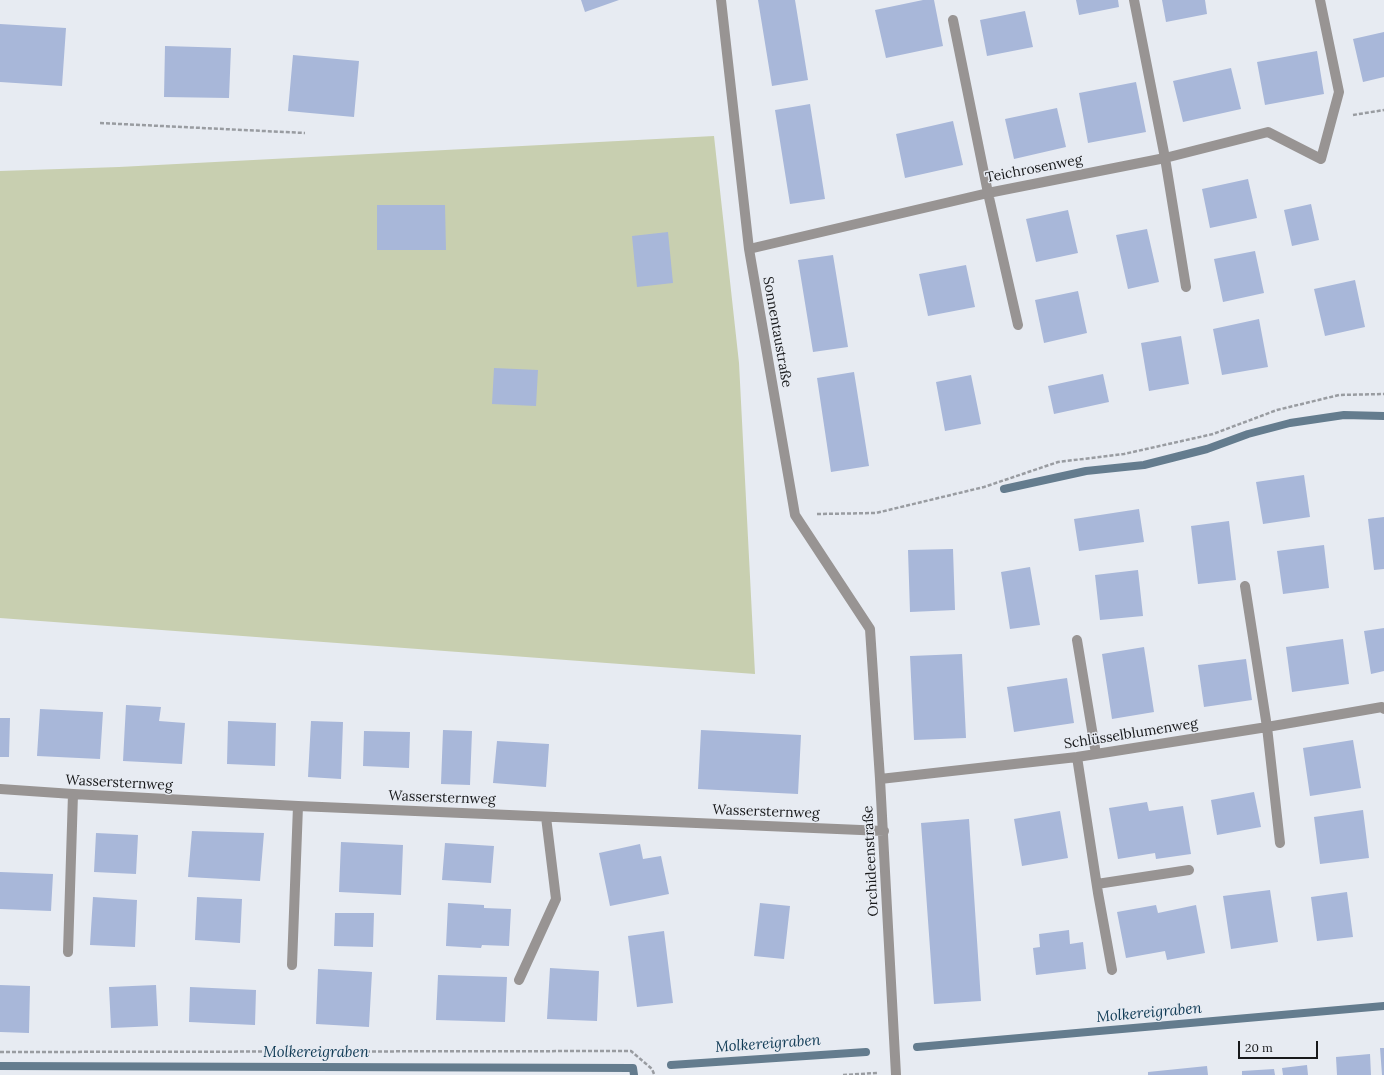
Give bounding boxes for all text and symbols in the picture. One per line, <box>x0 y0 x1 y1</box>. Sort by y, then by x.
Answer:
street label: Teichrosenweg <box>984 151 1084 187</box>
street label: Sonnentaustraße <box>759 275 795 389</box>
street label: Schlüsselblumenweg <box>1063 715 1199 753</box>
street label: Wassersternweg <box>65 772 173 794</box>
street label: Wassersternweg <box>388 788 496 808</box>
street label: Wassersternweg <box>712 802 820 822</box>
street label: Orchideenstraße <box>860 805 882 917</box>
water label: Molkereigraben <box>1096 999 1202 1027</box>
water label: Molkereigraben <box>715 1031 821 1057</box>
scale bar <box>1240 1033 1320 1059</box>
text: 20 m <box>1245 1040 1273 1055</box>
water label: Molkereigraben <box>263 1044 369 1062</box>

